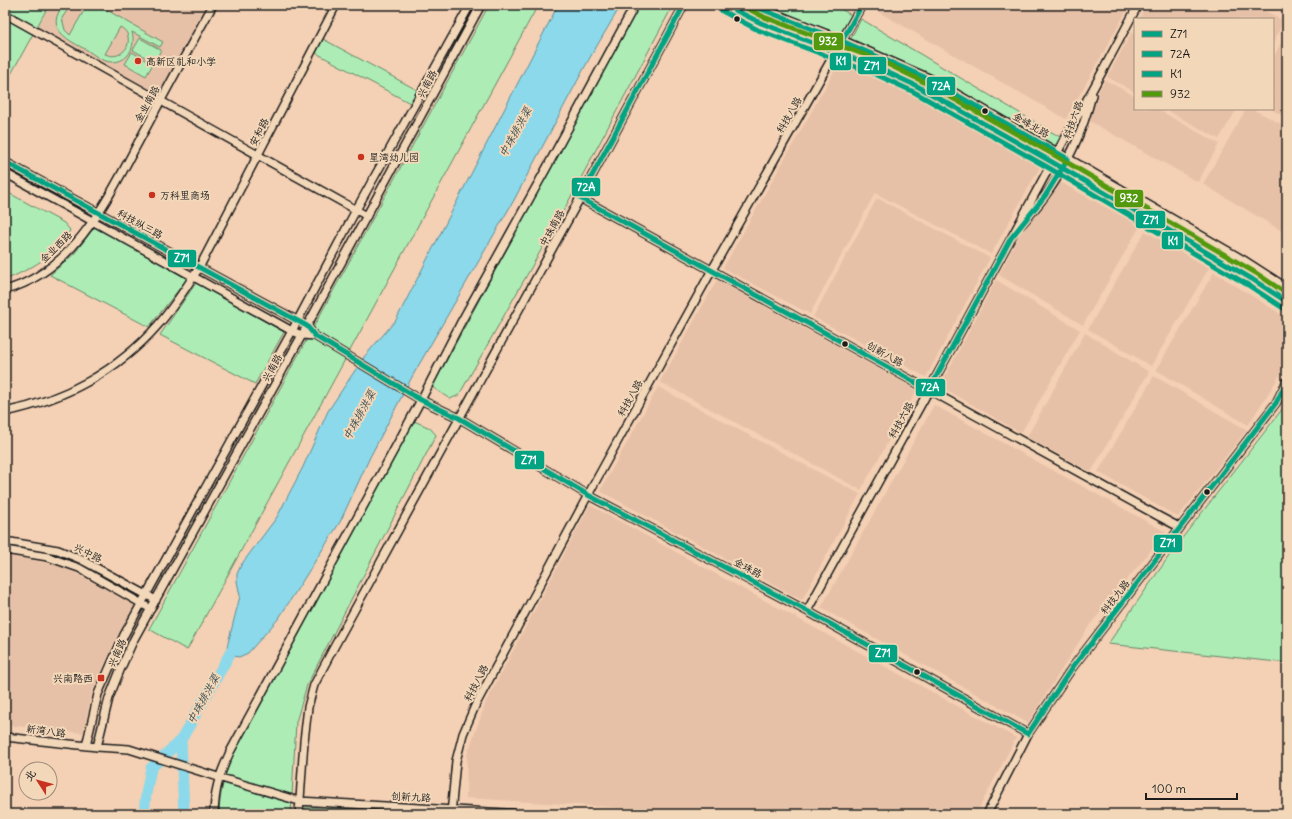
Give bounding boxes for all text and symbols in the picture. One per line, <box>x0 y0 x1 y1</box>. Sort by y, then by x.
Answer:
unlabelled marker <box>732 14 742 24</box>
legend <box>1134 18 1274 110</box>
text: Z71 <box>1170 26 1187 41</box>
line badge: 932 <box>813 32 844 51</box>
text: 932 <box>819 34 837 48</box>
text: 72A <box>1170 46 1190 61</box>
line badge: K1 <box>829 52 852 71</box>
text: K1 <box>836 54 847 68</box>
place label: 高新区礼和小学 <box>146 55 216 68</box>
marker: 高新区礼和小学 <box>133 56 143 66</box>
line badge: Z71 <box>857 56 887 75</box>
text: Z71 <box>864 59 880 73</box>
text: K1 <box>1170 66 1182 81</box>
street label: 兴南路 <box>414 68 440 100</box>
line badge: 72A <box>926 76 956 96</box>
text: 72A <box>932 79 950 93</box>
street label: 金业南路 <box>132 83 162 125</box>
text: 932 <box>1170 86 1191 101</box>
street label: 科技八路 <box>773 94 805 136</box>
street label: 科技六路 <box>1060 99 1086 141</box>
water label: 中珠排洪渠 <box>496 104 535 159</box>
unlabelled marker <box>980 106 990 116</box>
street label: 金峰北路 <box>1010 109 1052 141</box>
street label: 安和路 <box>246 116 272 148</box>
place label: 星湾幼儿园 <box>369 151 419 164</box>
marker: 星湾幼儿园 <box>356 152 366 162</box>
line badge: 72A <box>571 177 601 197</box>
text: 72A <box>577 180 595 194</box>
place label: 万科里商场 <box>160 189 210 202</box>
line badge: 932 <box>1114 189 1144 208</box>
marker: 万科里商场 <box>147 190 157 200</box>
text: 932 <box>1120 191 1138 205</box>
street label: 科技纵三路 <box>115 206 165 242</box>
street label: 中珠南路 <box>537 207 567 249</box>
line badge: Z71 <box>1135 210 1166 229</box>
text: Z71 <box>1143 213 1159 227</box>
street label: 金业西路 <box>37 228 75 266</box>
line badge: K1 <box>1161 231 1184 250</box>
text: K1 <box>1168 234 1179 248</box>
line badge: Z71 <box>167 249 197 268</box>
text: Z71 <box>174 251 190 265</box>
unlabelled marker <box>840 339 850 349</box>
street label: 创新八路 <box>864 339 906 369</box>
street label: 兴南路 <box>259 352 285 384</box>
street label: 科技八路 <box>615 377 645 419</box>
line badge: 72A <box>915 378 946 397</box>
text: 72A <box>921 380 939 394</box>
water label: 中珠排洪渠 <box>340 387 379 442</box>
street label: 科技六路 <box>886 399 916 441</box>
line badge: Z71 <box>514 450 545 470</box>
text: Z71 <box>521 453 537 467</box>
unlabelled marker <box>1202 487 1212 497</box>
line badge: Z71 <box>1153 534 1183 553</box>
text: Z71 <box>1160 536 1176 550</box>
street label: 兴中路 <box>72 541 104 565</box>
street label: 金珠路 <box>732 555 764 581</box>
street label: 科技九路 <box>1098 577 1132 617</box>
street label: 兴南路 <box>105 637 129 669</box>
line badge: Z71 <box>868 644 898 663</box>
text: Z71 <box>875 646 891 660</box>
street label: 科技八路 <box>461 662 491 704</box>
unlabelled marker <box>912 667 922 677</box>
water label: 中珠排洪渠 <box>184 671 223 726</box>
place label: 兴南路西 <box>53 672 93 685</box>
marker: 兴南路西 <box>96 673 106 683</box>
street label: 新湾八路 <box>25 722 67 740</box>
north arrow <box>18 761 58 801</box>
text: 北 <box>21 767 39 784</box>
scale bar <box>1146 775 1237 801</box>
text: 100 m <box>1152 781 1186 796</box>
street label: 创新九路 <box>391 789 431 805</box>

